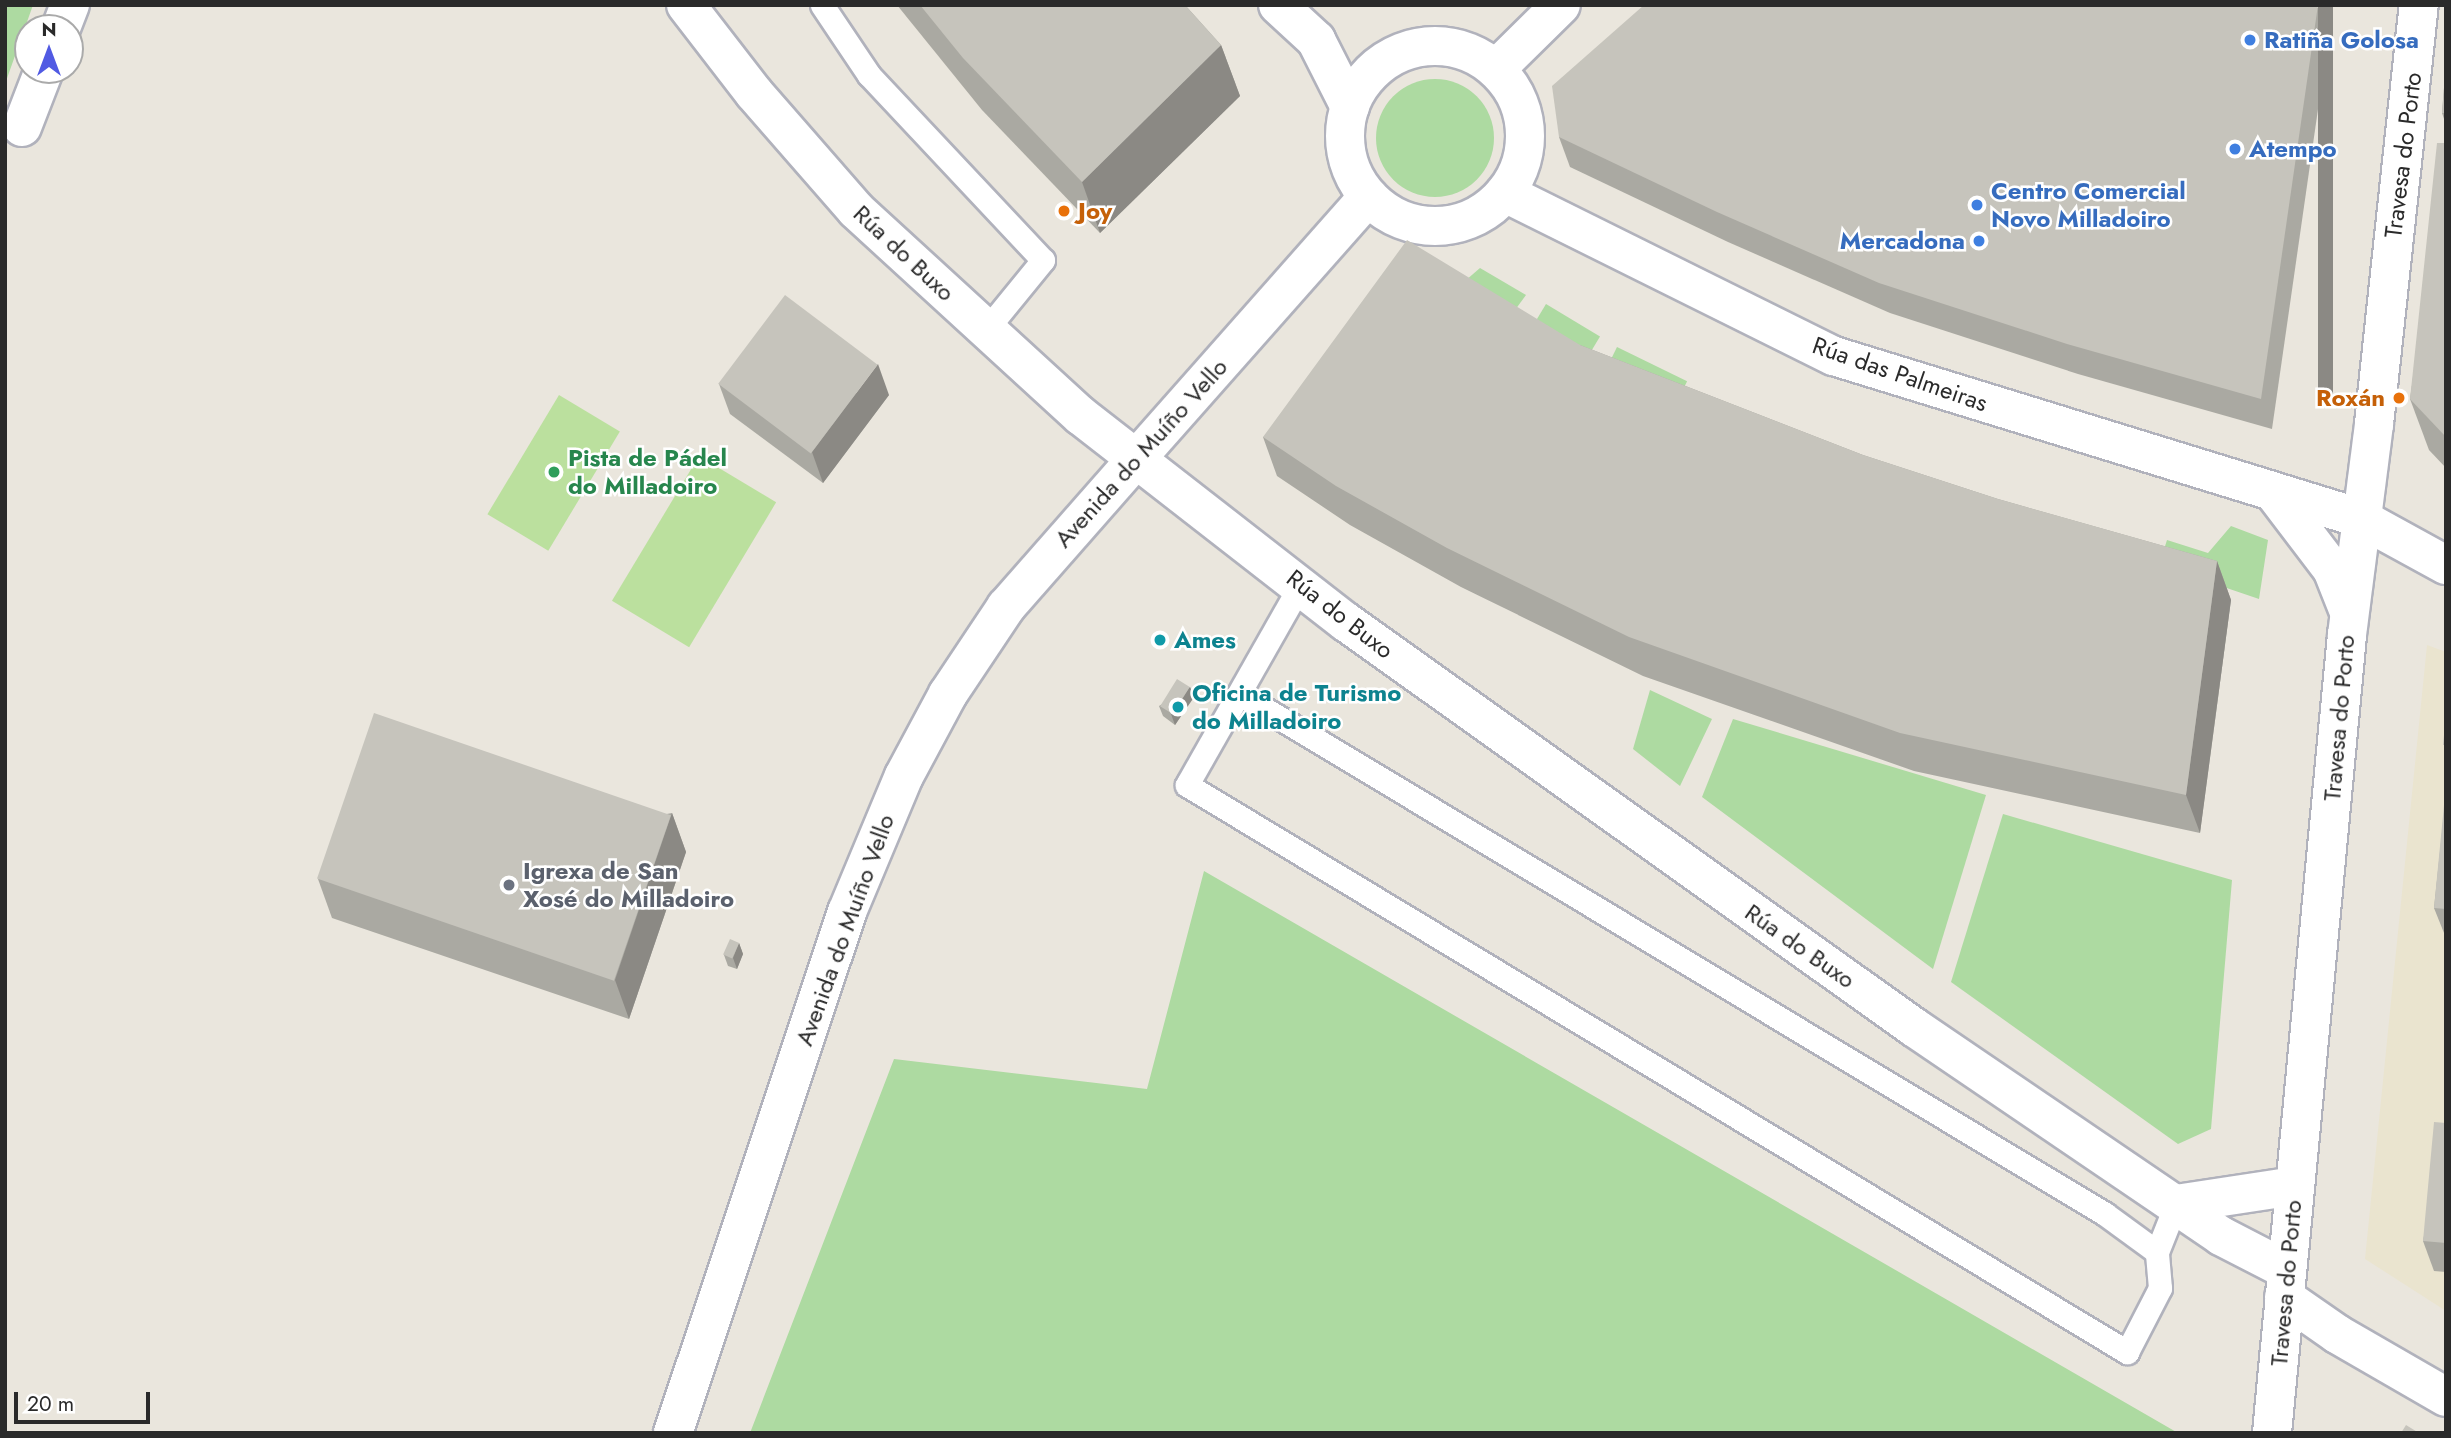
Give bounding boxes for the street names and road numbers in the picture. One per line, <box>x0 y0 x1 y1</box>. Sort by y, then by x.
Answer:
street label: Travesa do Porto <box>2379 71 2427 239</box>
street label: Rúa do Buxo <box>848 199 960 307</box>
street label: Rúa das Palmeiras <box>1809 331 1991 417</box>
street label: Avenida do Muíño Vello <box>1049 353 1233 553</box>
street label: Rúa do Buxo <box>1281 563 1399 665</box>
street label: Travesa do Porto <box>2317 634 2361 802</box>
street label: Avenida do Muíño Vello <box>790 810 900 1050</box>
street label: Rúa do Buxo <box>1739 898 1861 994</box>
street label: Travesa do Porto <box>2264 1199 2308 1367</box>

